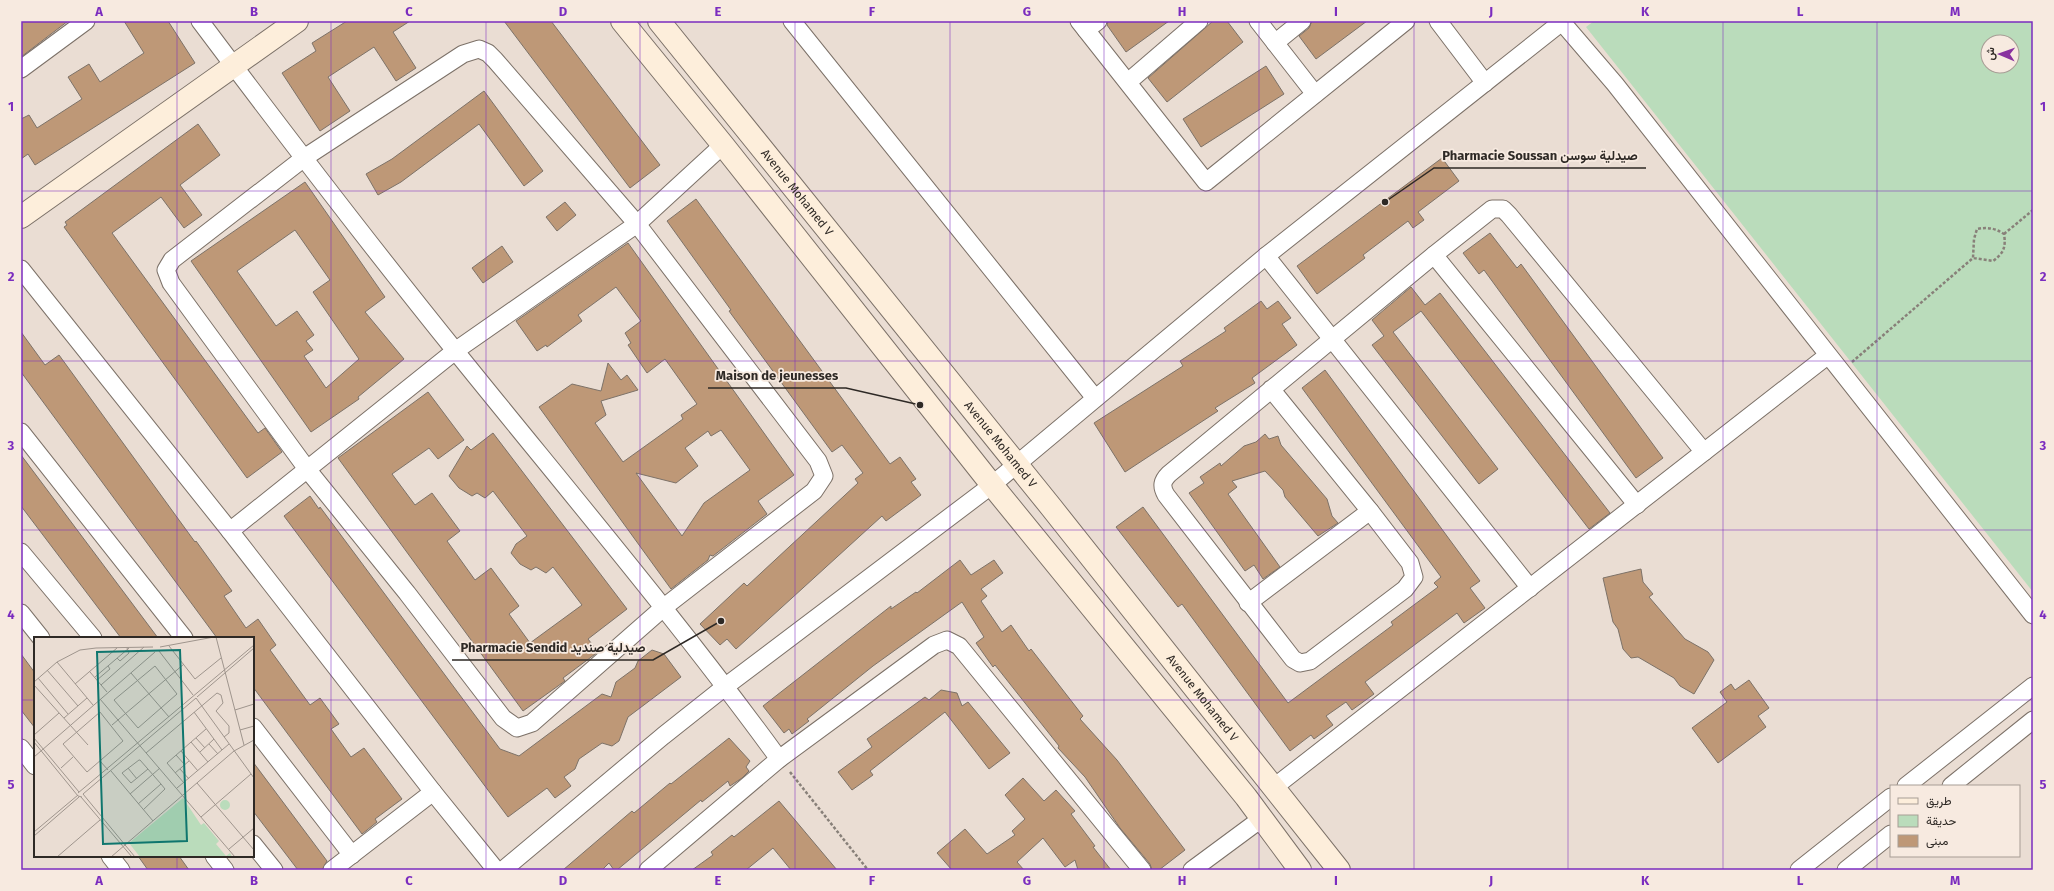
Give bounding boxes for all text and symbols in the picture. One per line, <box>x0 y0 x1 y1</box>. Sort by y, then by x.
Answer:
text: A <box>94 4 103 19</box>
text: B <box>250 4 258 19</box>
text: C <box>405 4 413 19</box>
text: D <box>559 4 568 19</box>
text: E <box>715 4 722 19</box>
text: F <box>869 4 876 19</box>
text: G <box>1023 4 1031 19</box>
text: H <box>1178 4 1186 19</box>
text: I <box>1334 4 1338 19</box>
text: J <box>1488 4 1493 19</box>
text: K <box>1641 4 1650 19</box>
text: L <box>1797 4 1804 19</box>
text: M <box>1950 4 1960 19</box>
north arrow <box>1980 34 2020 74</box>
text: ش <box>1984 47 1997 61</box>
text: 1 <box>8 99 14 114</box>
text: 1 <box>2040 99 2046 114</box>
callout: Pharmacie Soussan صيدلية سوسن <box>1434 143 1646 168</box>
street label: Avenue Mohamed V <box>758 146 836 238</box>
text: Pharmacie Soussan صيدلية سوسن <box>1442 148 1638 164</box>
text: 2 <box>8 269 15 284</box>
text: 2 <box>2040 269 2047 284</box>
callout: Maison de jeunesses <box>708 363 846 388</box>
text: Maison de jeunesses <box>716 368 839 383</box>
street label: Avenue Mohamed V <box>962 398 1040 491</box>
text: 3 <box>7 438 15 453</box>
text: 3 <box>2039 438 2047 453</box>
text: 4 <box>7 607 15 622</box>
text: 4 <box>2039 607 2047 622</box>
callout: Pharmacie Sendid صيدلية صنديد <box>452 635 653 660</box>
inset map <box>34 637 254 857</box>
text: Pharmacie Sendid صيدلية صنديد <box>460 640 646 655</box>
street label: Avenue Mohamed V <box>1164 652 1241 744</box>
text: 5 <box>8 777 15 792</box>
text: 5 <box>2040 777 2047 792</box>
legend <box>1890 785 2020 857</box>
text: طريق <box>1926 794 1952 809</box>
text: حديقة <box>1926 814 1956 828</box>
text: مبنى <box>1926 834 1948 849</box>
text: A <box>94 873 103 888</box>
text: B <box>250 873 258 888</box>
text: C <box>405 873 413 888</box>
text: D <box>559 873 568 888</box>
text: E <box>715 873 722 888</box>
text: F <box>869 873 876 888</box>
text: G <box>1023 873 1031 888</box>
text: H <box>1178 873 1186 888</box>
text: I <box>1334 873 1338 888</box>
text: J <box>1488 873 1493 888</box>
text: K <box>1641 873 1650 888</box>
text: L <box>1797 873 1804 888</box>
text: M <box>1950 873 1960 888</box>

